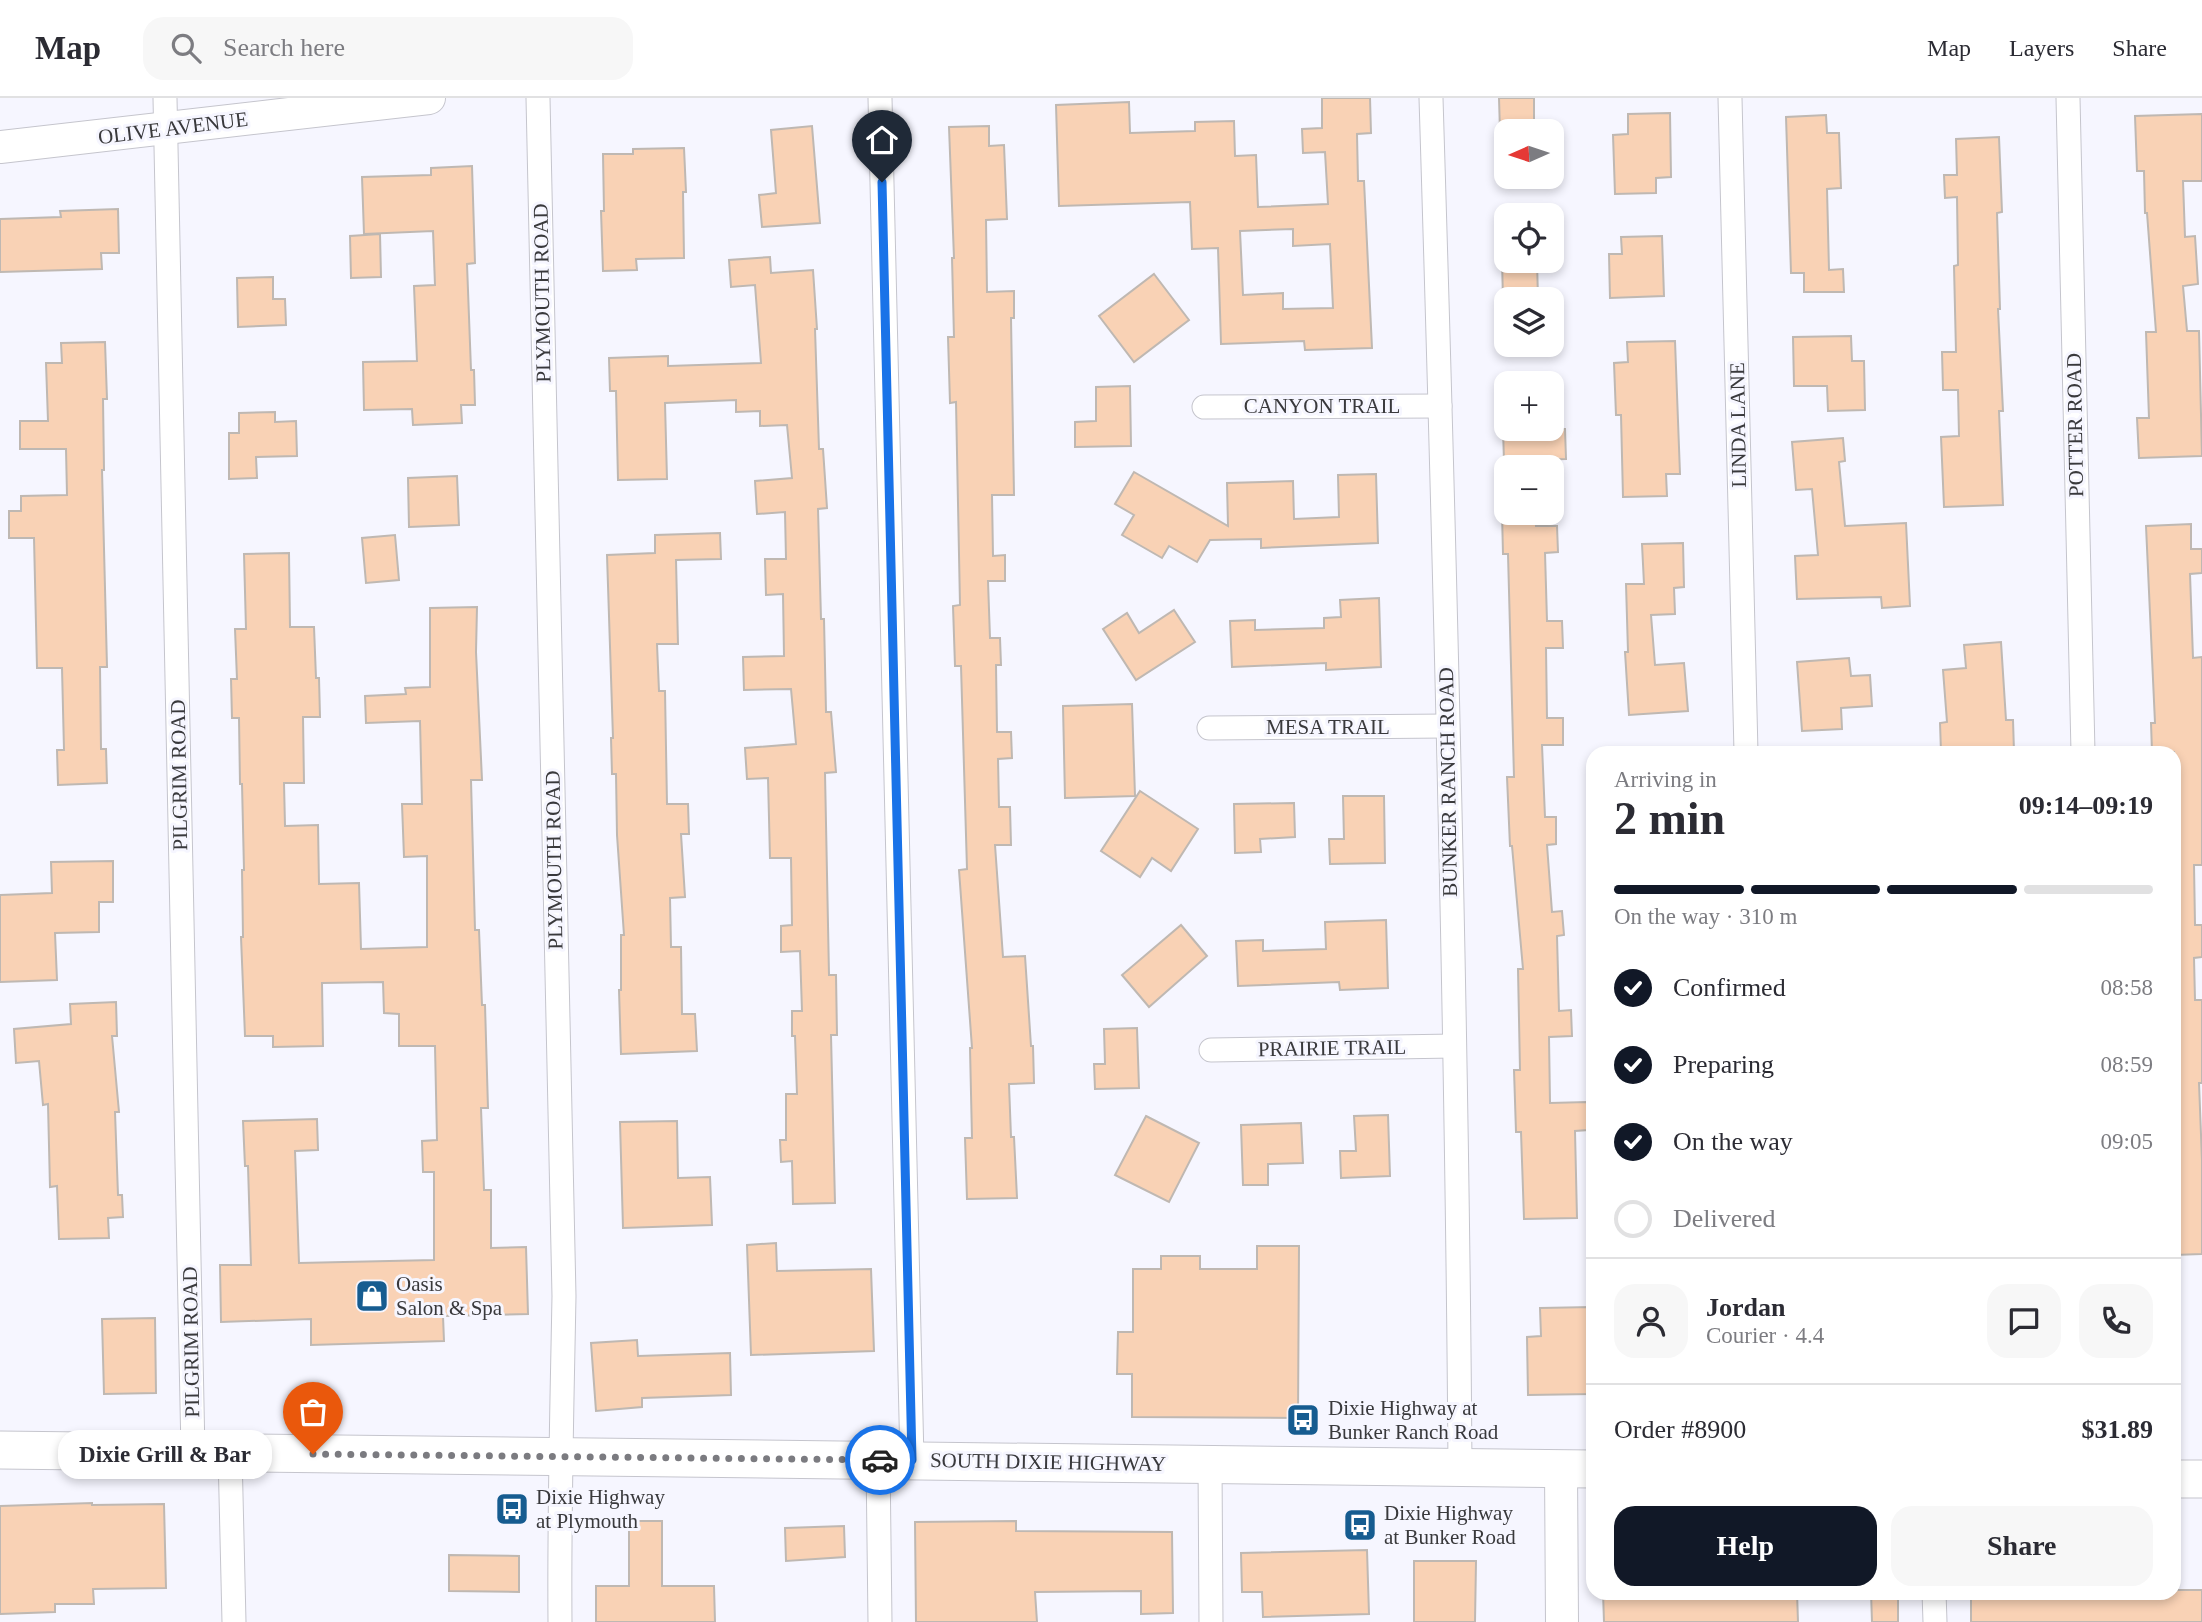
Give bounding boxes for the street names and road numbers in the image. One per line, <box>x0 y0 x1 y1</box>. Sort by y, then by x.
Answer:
street label: OLIVE AVENUE <box>97 107 249 149</box>
street label: PLYMOUTH ROAD <box>528 203 556 383</box>
street label: POTTER ROAD <box>2062 353 2088 497</box>
street label: LINDA LANE <box>1725 362 1751 488</box>
street label: CANYON TRAIL <box>1244 394 1400 418</box>
street label: BUNKER RANCH ROAD <box>1434 667 1462 897</box>
street label: PILGRIM ROAD <box>166 699 192 851</box>
street label: MESA TRAIL <box>1266 715 1390 739</box>
street label: PLYMOUTH ROAD <box>540 770 568 950</box>
street label: PRAIRIE TRAIL <box>1258 1035 1406 1061</box>
street label: PILGRIM ROAD <box>178 1266 204 1418</box>
street label: SOUTH DIXIE HIGHWAY <box>930 1448 1166 1476</box>

